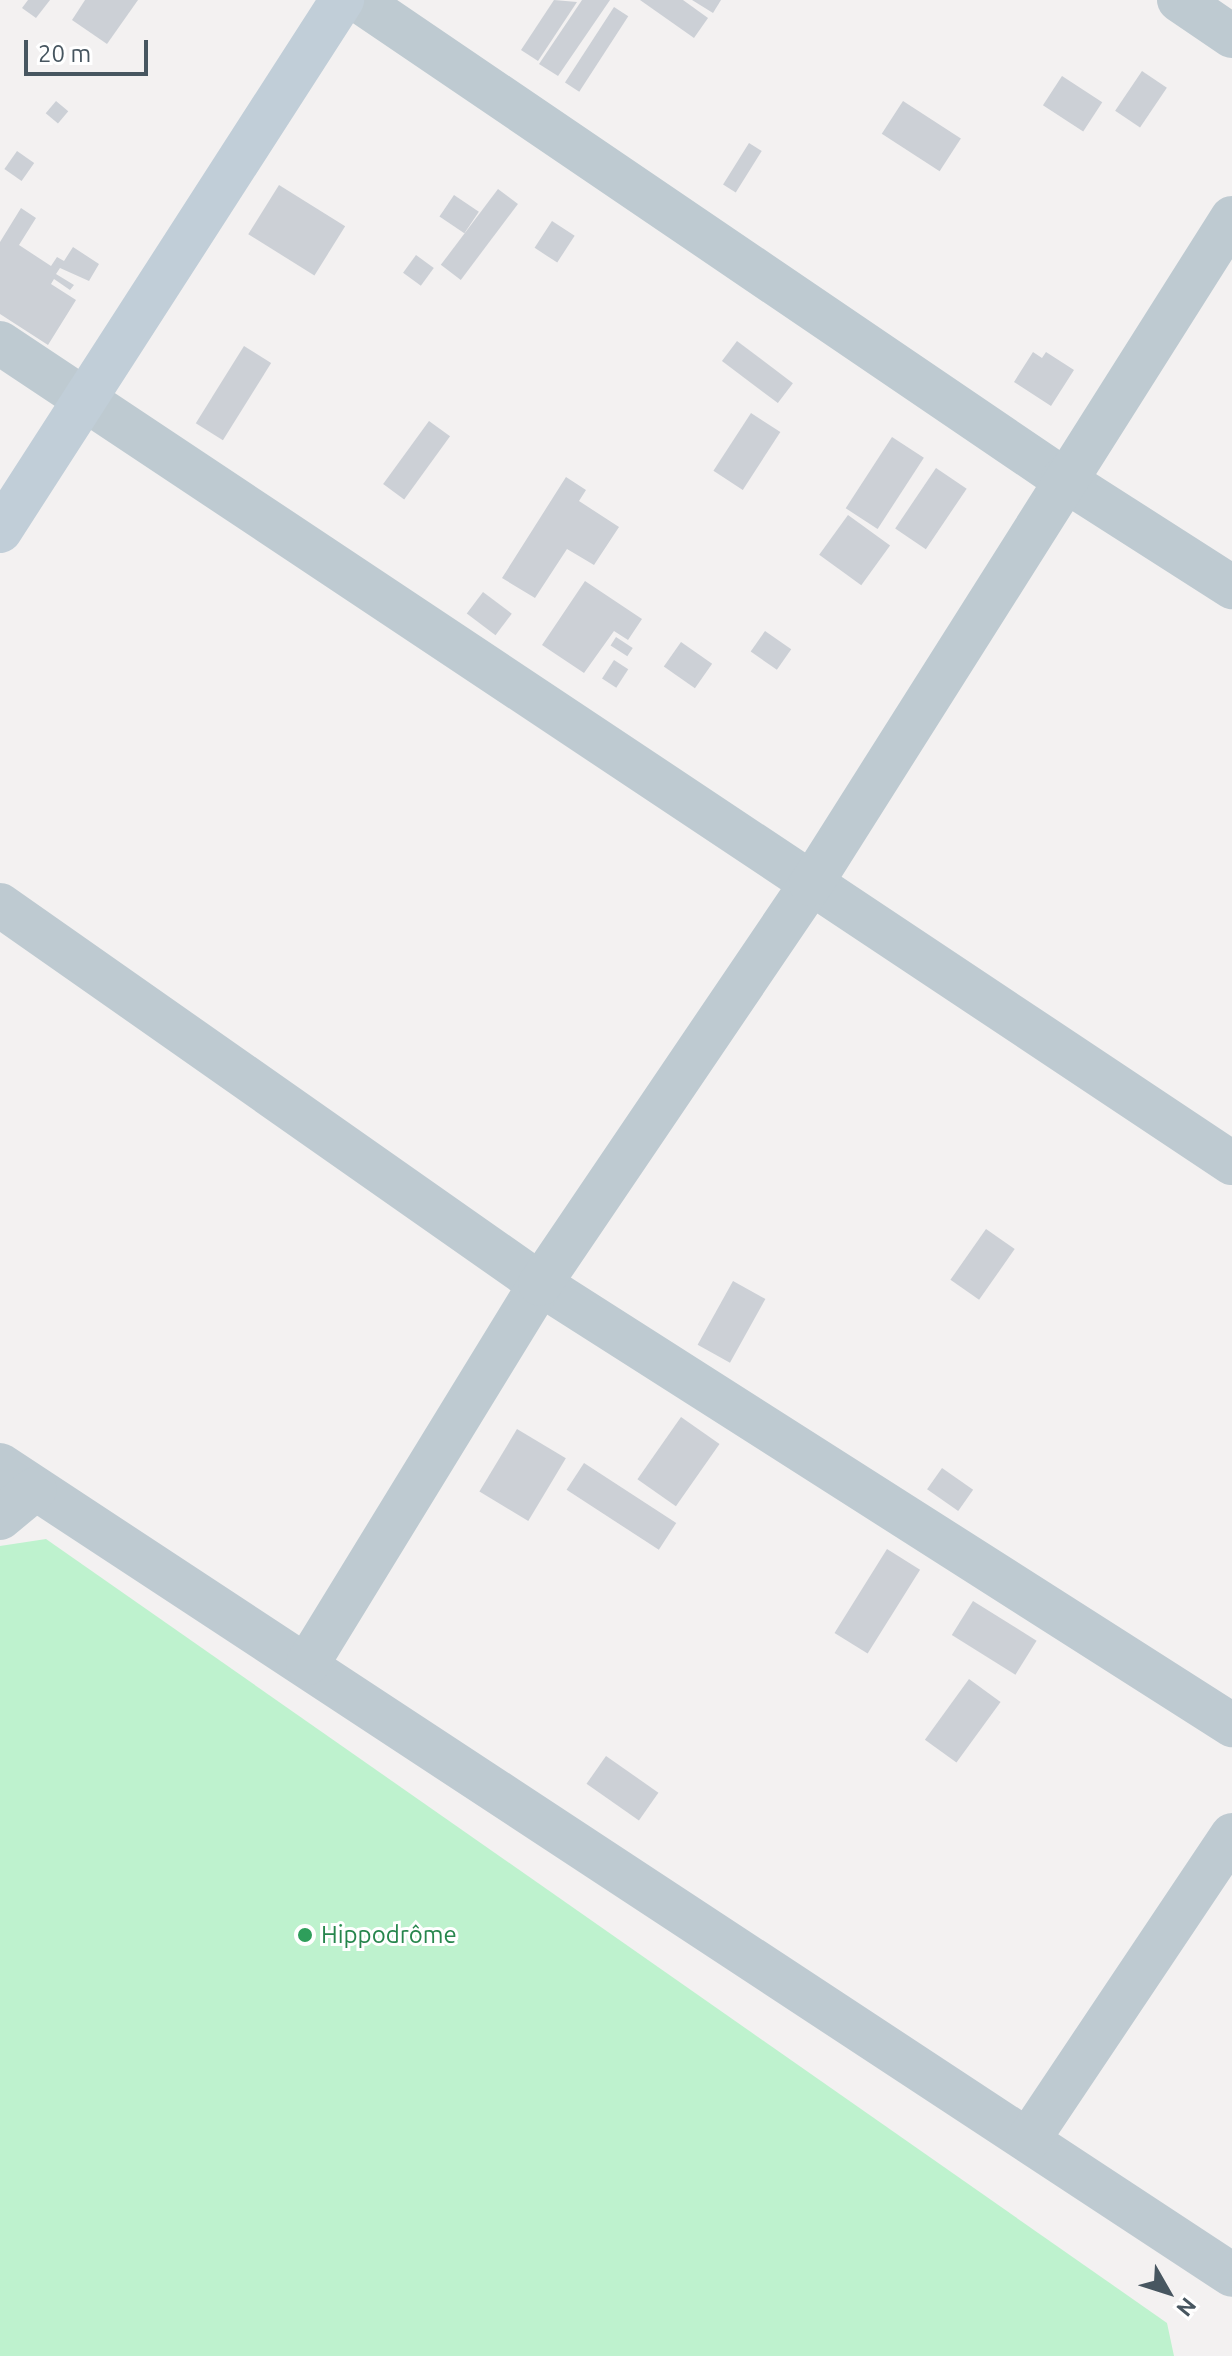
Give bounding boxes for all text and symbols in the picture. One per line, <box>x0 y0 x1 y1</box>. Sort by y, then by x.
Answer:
scale bar <box>28 24 152 74</box>
text: 20 m <box>38 40 91 67</box>
place label: Hippodrôme <box>321 1921 457 1949</box>
marker: Hippodrôme <box>296 1926 314 1944</box>
north arrow <box>1128 2252 1208 2332</box>
text: N <box>1172 2293 1202 2322</box>

